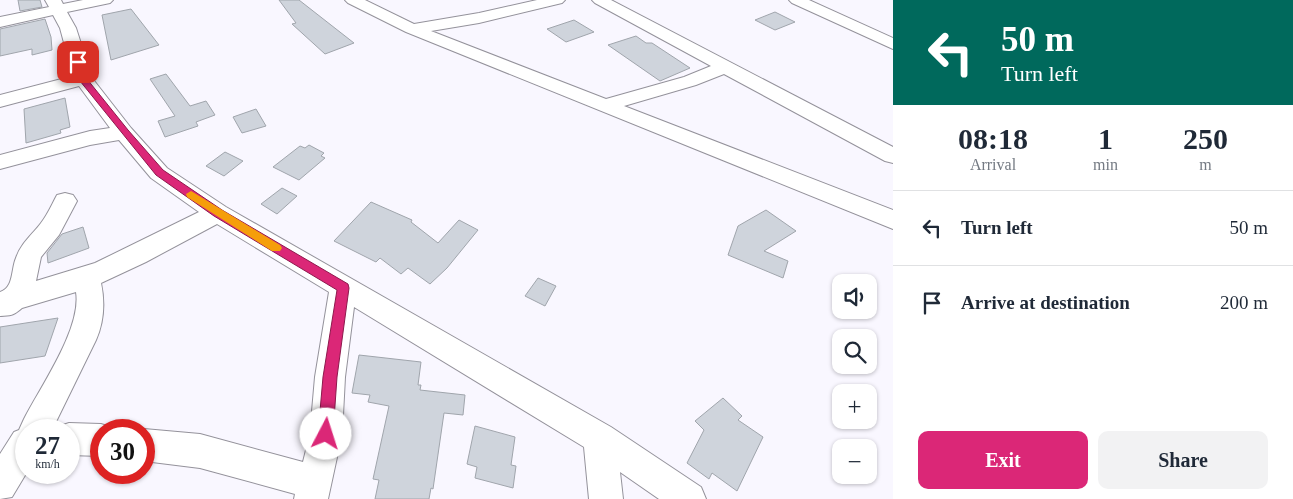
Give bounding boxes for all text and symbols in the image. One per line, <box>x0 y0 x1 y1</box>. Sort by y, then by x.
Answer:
icon: left <box>918 20 983 85</box>
text: 50 m <box>1001 20 1074 59</box>
pin <box>57 41 99 83</box>
icon: arrive <box>64 48 92 76</box>
text: Turn left <box>1001 61 1078 86</box>
text: 08:18 <box>958 122 1028 155</box>
text: 1 <box>1098 122 1113 155</box>
text: 250 <box>1183 122 1228 155</box>
text: Arrival <box>970 156 1016 173</box>
text: min <box>1093 156 1118 173</box>
text: m <box>1199 156 1212 173</box>
icon: left <box>918 214 946 242</box>
text: Turn left <box>961 217 1033 238</box>
text: 50 m <box>1229 217 1268 238</box>
map controls <box>832 274 877 484</box>
button: sound <box>832 274 877 319</box>
icon: arrive <box>918 289 946 317</box>
text: Arrive at destination <box>961 292 1130 313</box>
text: 200 m <box>1220 292 1268 313</box>
button: search <box>832 329 877 374</box>
button: + <box>832 384 877 429</box>
position arrow <box>299 407 351 459</box>
speed limit sign: 30 <box>90 419 155 484</box>
button: Exit <box>918 431 1088 489</box>
button: Share <box>1098 431 1268 489</box>
text: 27 <box>35 432 60 459</box>
button: − <box>832 439 877 484</box>
text: km/h <box>35 457 60 471</box>

